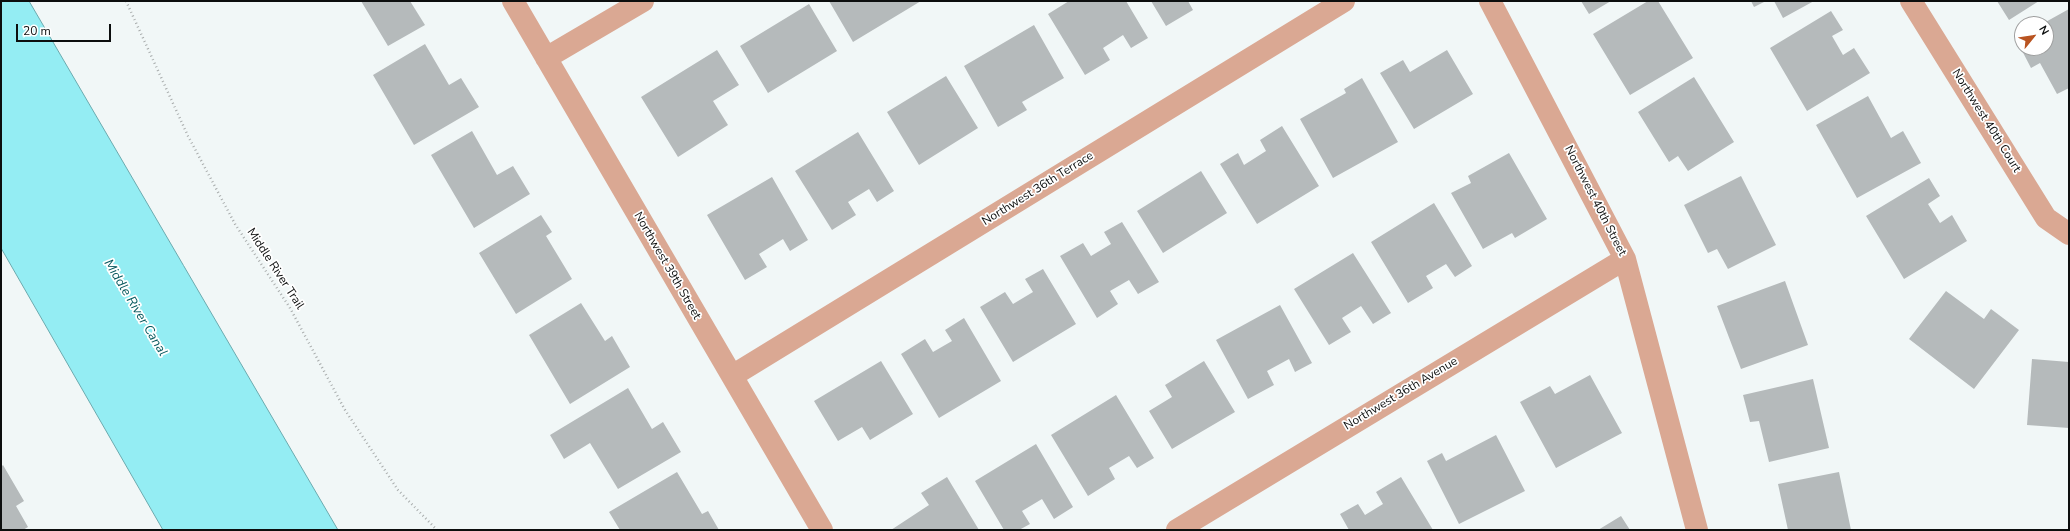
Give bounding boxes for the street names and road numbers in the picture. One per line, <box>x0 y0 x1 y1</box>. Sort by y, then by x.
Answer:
street label: Northwest 40th Court <box>1948 67 2024 175</box>
street label: Northwest 40th Street <box>1561 143 1629 259</box>
street label: Northwest 36th Terrace <box>980 149 1096 229</box>
street label: Northwest 39th Street <box>630 210 704 322</box>
street label: Middle River Trail <box>243 226 307 312</box>
street label: Northwest 36th Avenue <box>1342 354 1460 434</box>

